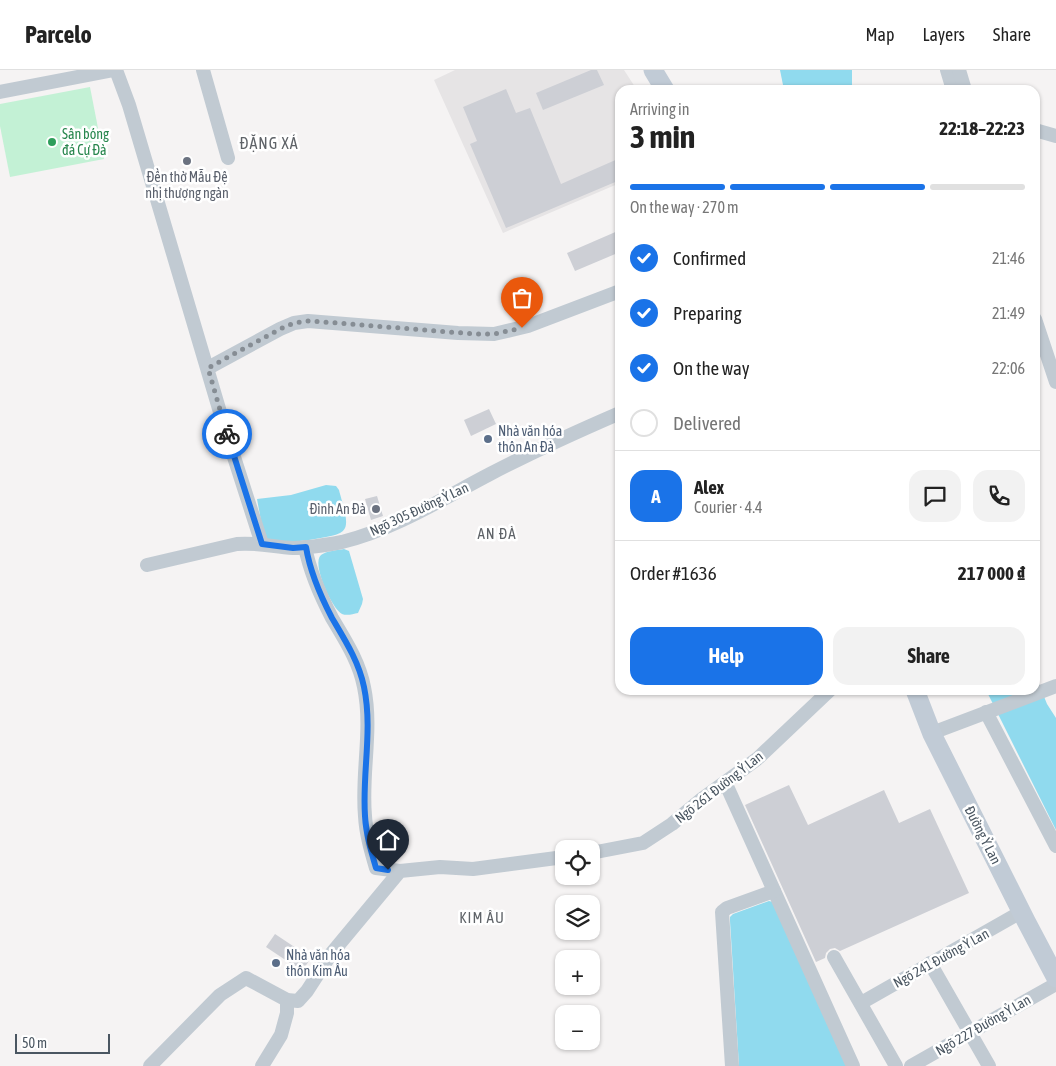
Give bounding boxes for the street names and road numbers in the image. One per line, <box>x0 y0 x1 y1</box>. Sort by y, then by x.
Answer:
street label: Ngõ 305 Đường Ỷ Lan <box>367 478 471 539</box>
street label: Ngõ 261 Đường Ỷ Lan <box>671 747 766 826</box>
street label: Đường Ỷ Lan <box>962 803 1005 867</box>
street label: Ngõ 241 Đường Ỷ Lan <box>890 924 992 991</box>
street label: Ngõ 227 Đường Ỷ Lan <box>932 990 1033 1059</box>

